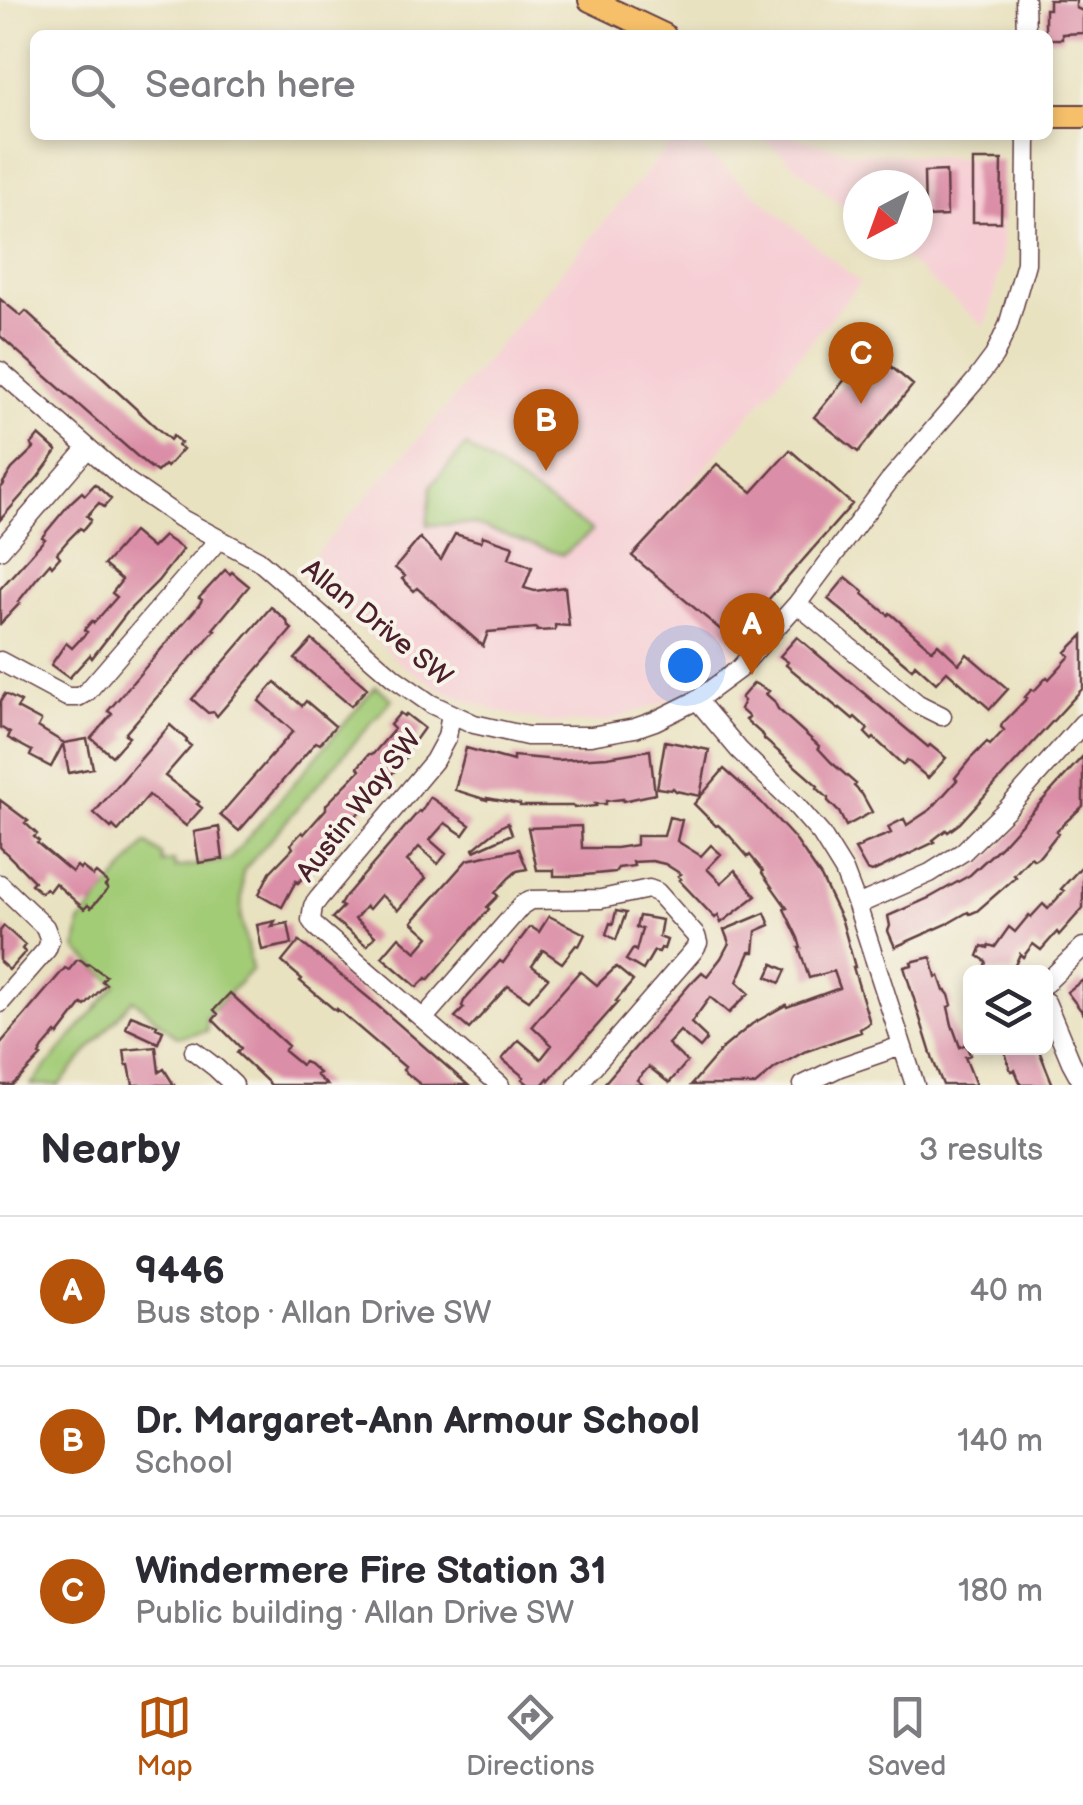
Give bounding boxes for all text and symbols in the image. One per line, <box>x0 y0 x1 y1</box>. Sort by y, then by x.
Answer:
search box <box>30 30 1053 140</box>
icon: search <box>65 58 120 113</box>
text: Search here <box>145 63 356 108</box>
north arrow <box>843 170 933 260</box>
pin: C <box>828 322 894 404</box>
pin: B <box>514 388 578 471</box>
street label: Allan Drive SW <box>295 552 459 694</box>
pin: A <box>720 592 784 675</box>
your location <box>660 640 711 691</box>
street label: Austin Way SW <box>290 723 429 888</box>
map controls <box>963 965 1053 1055</box>
button: layers <box>963 965 1053 1055</box>
text: Nearby <box>40 1125 180 1176</box>
text: 3 results <box>919 1131 1043 1170</box>
text: 9446 <box>135 1249 225 1294</box>
text: A <box>63 1272 82 1311</box>
text: 40 m <box>970 1272 1043 1311</box>
text: Bus stop · Allan Drive SW <box>135 1294 492 1333</box>
text: Dr. Margaret-Ann Armour School <box>135 1399 700 1444</box>
text: B <box>61 1422 84 1461</box>
text: 140 m <box>957 1422 1043 1461</box>
text: School <box>135 1444 233 1483</box>
text: Windermere Fire Station 31 <box>135 1549 607 1594</box>
text: C <box>61 1572 84 1611</box>
text: 180 m <box>958 1572 1043 1611</box>
text: Public building · Allan Drive SW <box>135 1594 575 1633</box>
tab: Map <box>137 1690 193 1783</box>
tab: Directions <box>466 1690 595 1783</box>
tab: Saved <box>868 1690 946 1783</box>

